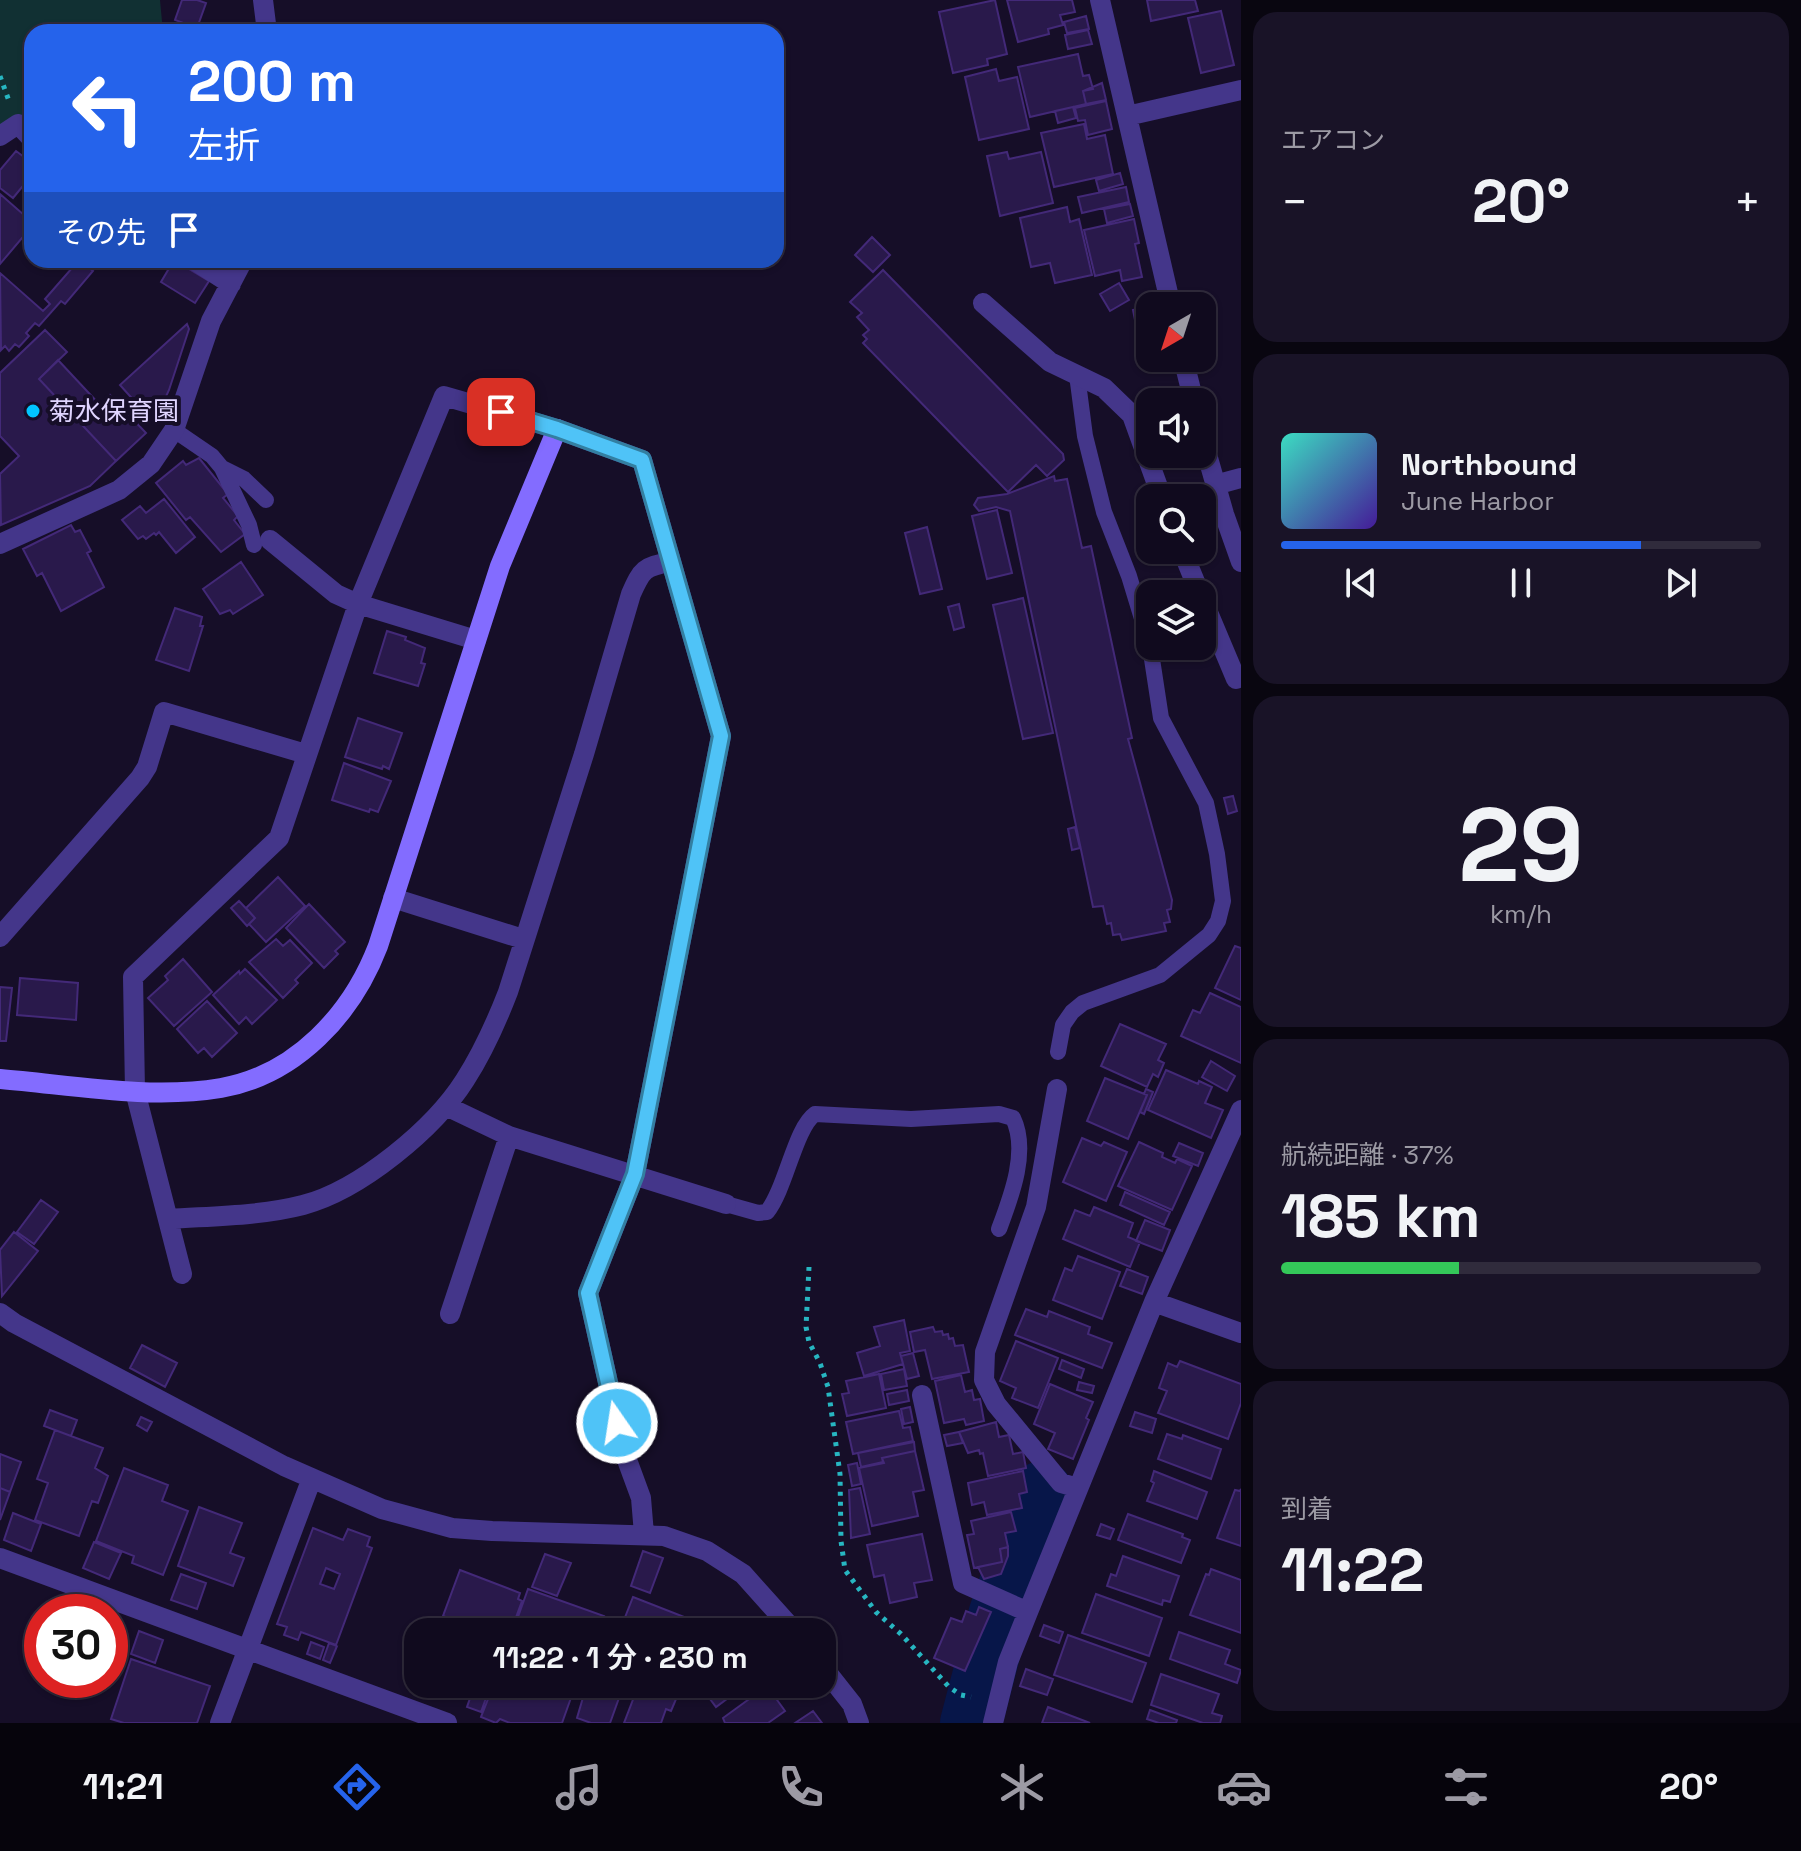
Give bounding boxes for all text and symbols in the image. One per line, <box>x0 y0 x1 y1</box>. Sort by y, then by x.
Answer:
text: 200 m <box>188 46 356 117</box>
icon: left <box>56 56 160 160</box>
text: 左折 <box>188 123 260 169</box>
text: エアコン <box>1281 123 1385 157</box>
text: 20° <box>1472 163 1570 240</box>
text: − <box>1281 174 1308 230</box>
text: + <box>1734 174 1761 230</box>
icon: arrive <box>162 208 206 252</box>
text: その先 <box>56 213 146 252</box>
north arrow <box>1136 292 1216 372</box>
map controls <box>1136 292 1216 660</box>
pin <box>467 378 535 446</box>
button: sound <box>1136 388 1216 468</box>
icon: arrive <box>479 390 523 434</box>
place label: 菊水保育園 <box>49 394 179 428</box>
marker: 菊水保育園 <box>24 402 42 420</box>
text: Northbound <box>1401 445 1577 484</box>
button: search <box>1136 484 1216 564</box>
text: June Harbor <box>1401 484 1554 518</box>
icon: previous <box>1339 561 1383 605</box>
icon: pause <box>1499 561 1543 605</box>
icon: next <box>1659 561 1703 605</box>
button: layers <box>1136 580 1216 660</box>
text: 29 <box>1458 779 1584 911</box>
text: km/h <box>1490 897 1552 931</box>
text: 航続距離 · 37% <box>1281 1138 1454 1172</box>
text: 185 km <box>1281 1178 1480 1255</box>
position arrow <box>575 1381 659 1465</box>
text: 到着 <box>1281 1492 1333 1526</box>
text: 11:22 <box>1281 1532 1424 1609</box>
speed limit sign: 30 <box>24 1594 128 1698</box>
text: 11:22 · 1 分 · 230 m <box>492 1638 748 1677</box>
icon: directions <box>329 1759 385 1815</box>
icon: music <box>551 1759 607 1815</box>
icon: phone <box>773 1759 829 1815</box>
icon: climate <box>994 1759 1050 1815</box>
icon: car <box>1216 1759 1272 1815</box>
icon: filters <box>1438 1759 1494 1815</box>
text: 11:21 <box>83 1764 164 1810</box>
text: 20° <box>1659 1764 1718 1810</box>

